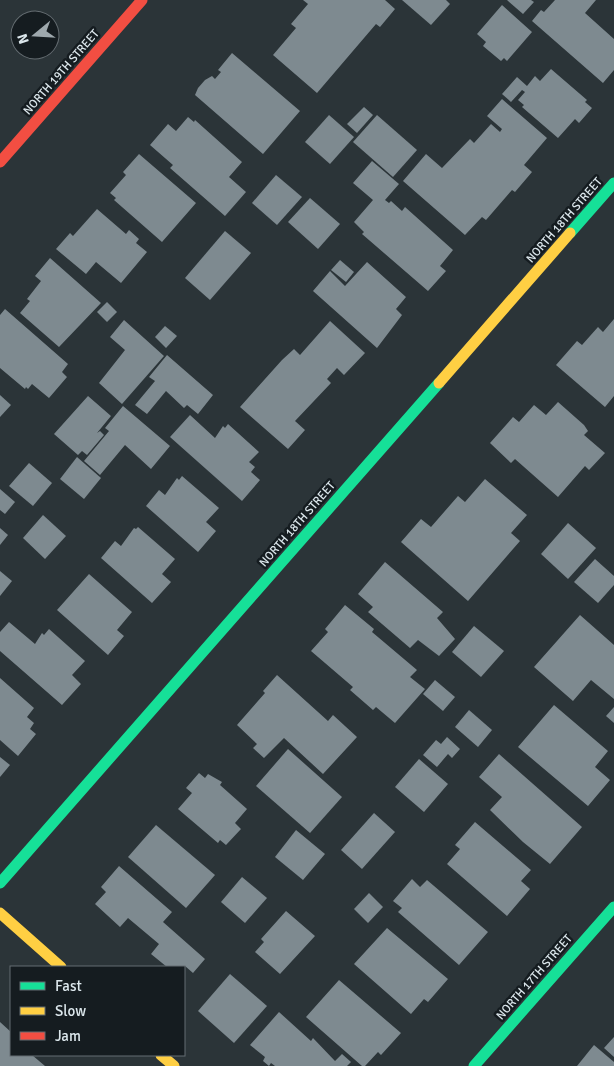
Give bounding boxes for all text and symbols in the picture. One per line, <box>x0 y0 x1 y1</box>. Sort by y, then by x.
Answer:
north arrow <box>10 10 60 60</box>
street label: NORTH 19TH STREET <box>20 26 102 118</box>
street label: NORTH 18TH STREET <box>523 174 606 266</box>
street label: NORTH 18TH STREET <box>256 478 339 570</box>
street label: NORTH 17TH STREET <box>493 931 576 1023</box>
legend <box>10 966 185 1056</box>
text: Fast <box>55 977 82 995</box>
text: Slow <box>55 1002 86 1020</box>
text: Jam <box>55 1027 81 1045</box>

